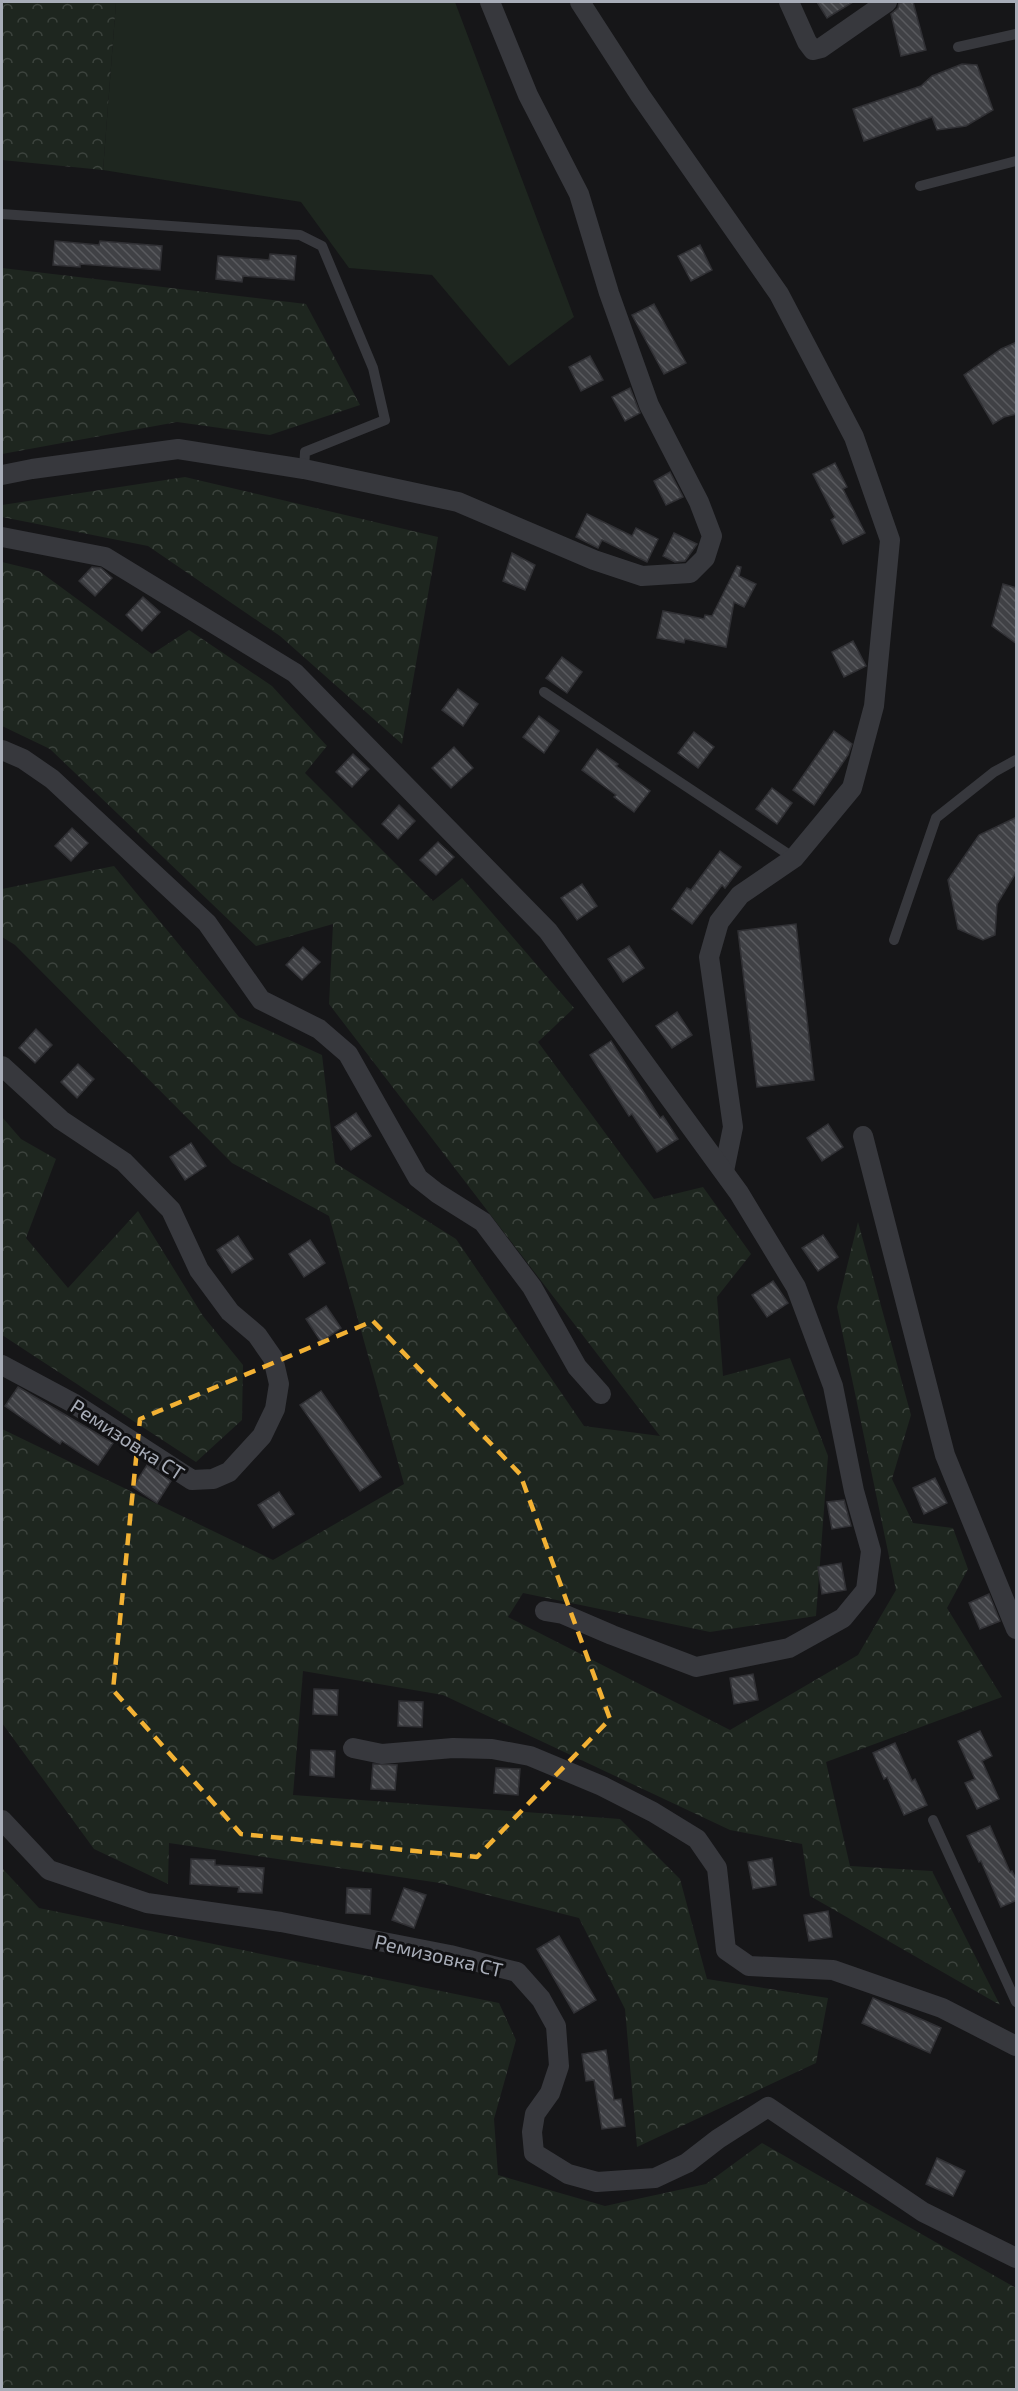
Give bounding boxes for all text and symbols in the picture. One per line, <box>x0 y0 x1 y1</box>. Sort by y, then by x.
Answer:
street label: Ремизовка СТ <box>67 1393 190 1485</box>
street label: Ремизовка СТ <box>373 1929 506 1981</box>

